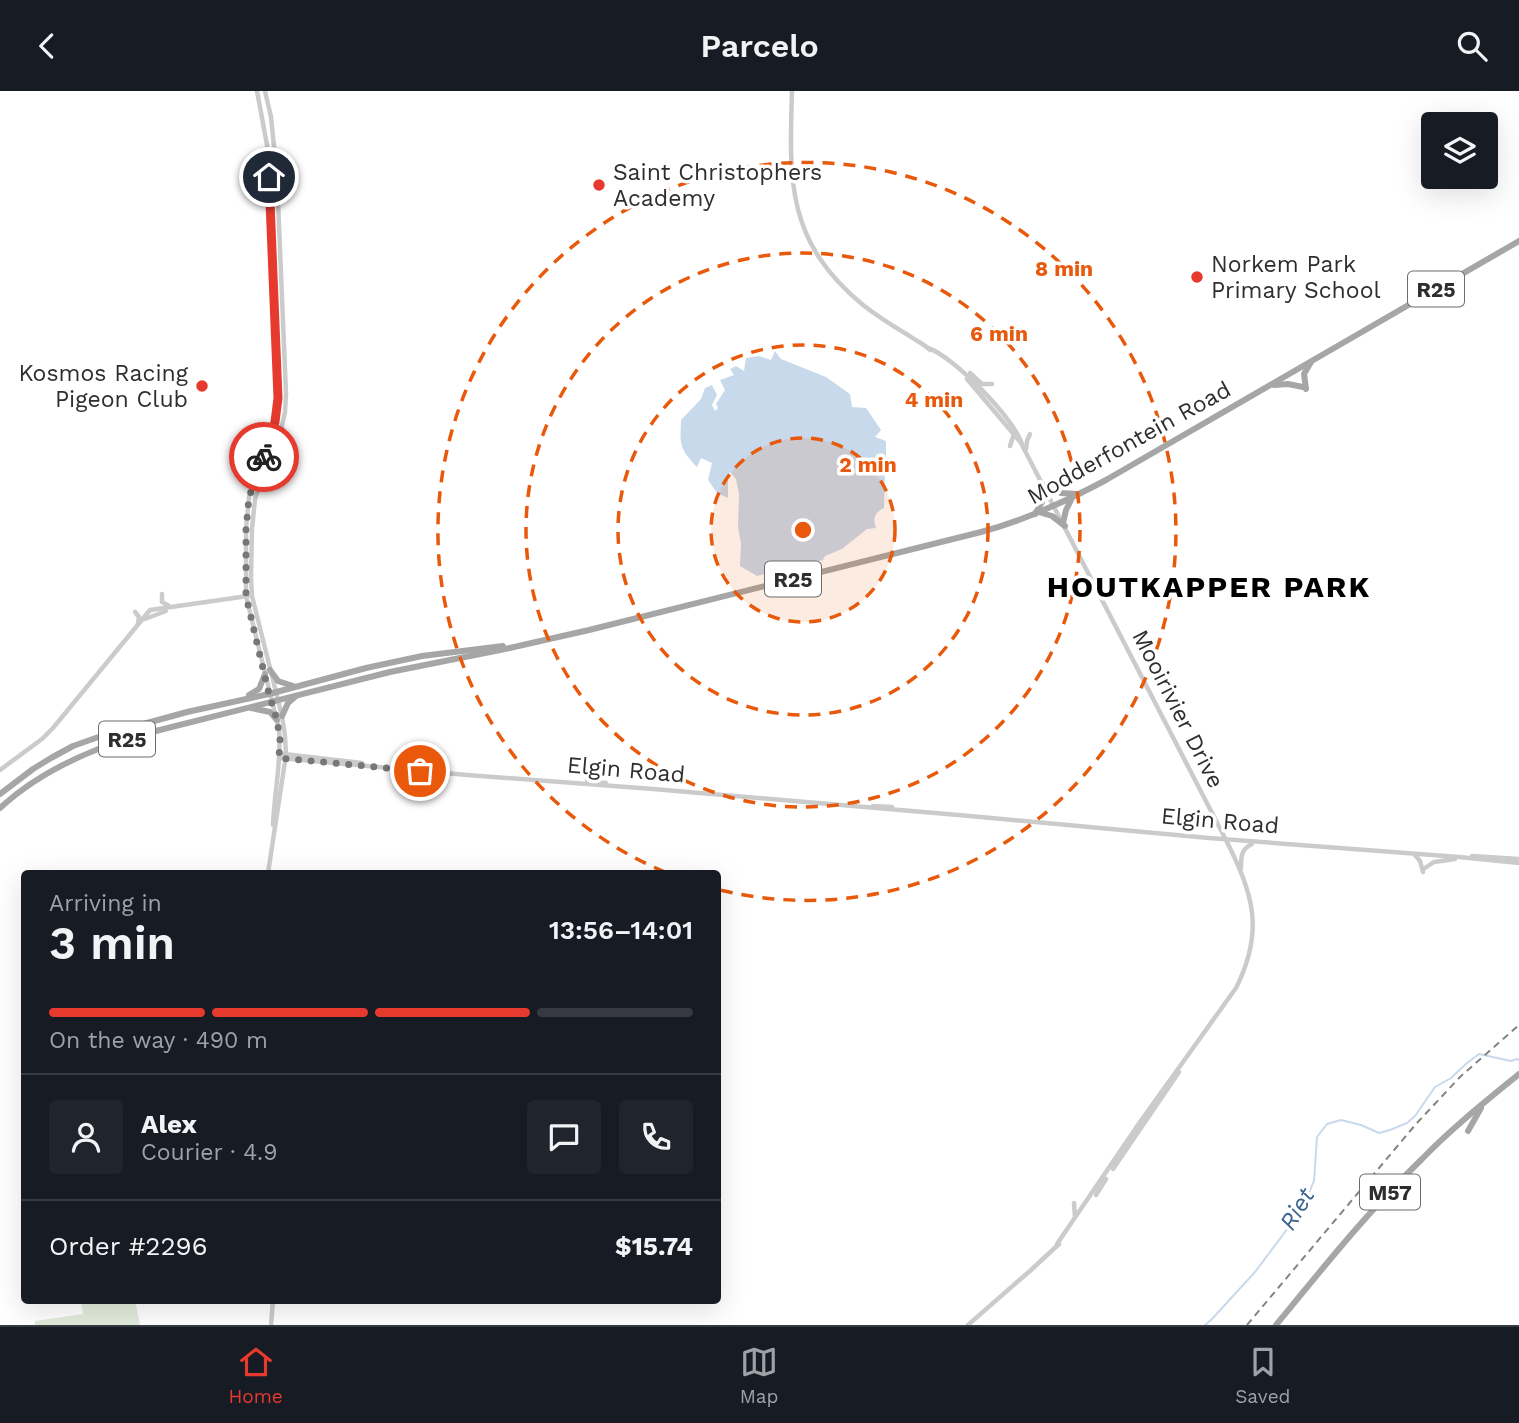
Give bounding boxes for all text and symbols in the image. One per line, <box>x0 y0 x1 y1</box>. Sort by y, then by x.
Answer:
icon: back <box>28 27 66 65</box>
text: Parcelo <box>700 27 819 65</box>
icon: search <box>1453 27 1491 65</box>
map controls <box>1421 112 1498 189</box>
button: layers <box>1421 112 1498 189</box>
pin <box>239 147 299 207</box>
icon: home <box>250 158 288 196</box>
place label: Saint Christophers Academy <box>613 159 822 212</box>
marker: Saint Christophers Academy <box>591 177 607 193</box>
place label: Norkem Park Primary School <box>1211 251 1381 304</box>
text: 8 min <box>1035 256 1093 281</box>
marker: Norkem Park Primary School <box>1189 269 1205 285</box>
road number: R25 <box>1408 271 1464 307</box>
text: 6 min <box>970 321 1028 346</box>
place label: Kosmos Racing Pigeon Club <box>18 360 189 413</box>
street label: Modderfontein Road <box>1022 376 1236 510</box>
marker: Kosmos Racing Pigeon Club <box>194 378 210 394</box>
text: 4 min <box>905 387 963 412</box>
courier <box>229 422 299 492</box>
icon: bike <box>245 438 283 476</box>
text: 2 min <box>839 452 897 477</box>
centre of rings <box>791 518 815 542</box>
road number: R25 <box>765 561 821 596</box>
district label: HOUTKAPPER PARK <box>1047 569 1371 604</box>
street label: Mooirivier Drive <box>1126 625 1230 793</box>
road number: R25 <box>99 721 155 757</box>
pin <box>390 741 450 801</box>
street label: Elgin Road <box>566 751 686 789</box>
icon: bag <box>401 752 439 790</box>
street label: Elgin Road <box>1160 802 1280 840</box>
text: Arriving in <box>49 890 162 917</box>
text: 13:56–14:01 <box>549 915 693 945</box>
text: 3 min <box>49 916 175 970</box>
text: On the way · 490 m <box>49 1027 268 1054</box>
button: person <box>49 1100 123 1174</box>
button: chat <box>527 1100 601 1174</box>
button: phone <box>619 1100 693 1174</box>
text: Alex <box>141 1109 197 1139</box>
text: Courier · 4.9 <box>141 1139 277 1166</box>
road number: M57 <box>1360 1175 1420 1209</box>
water label: Riet <box>1274 1182 1321 1235</box>
text: Order #2296 <box>49 1231 207 1261</box>
text: $15.74 <box>615 1231 693 1261</box>
tab: Home <box>228 1343 283 1408</box>
tab: Map <box>740 1343 778 1408</box>
tab: Saved <box>1235 1343 1291 1408</box>

